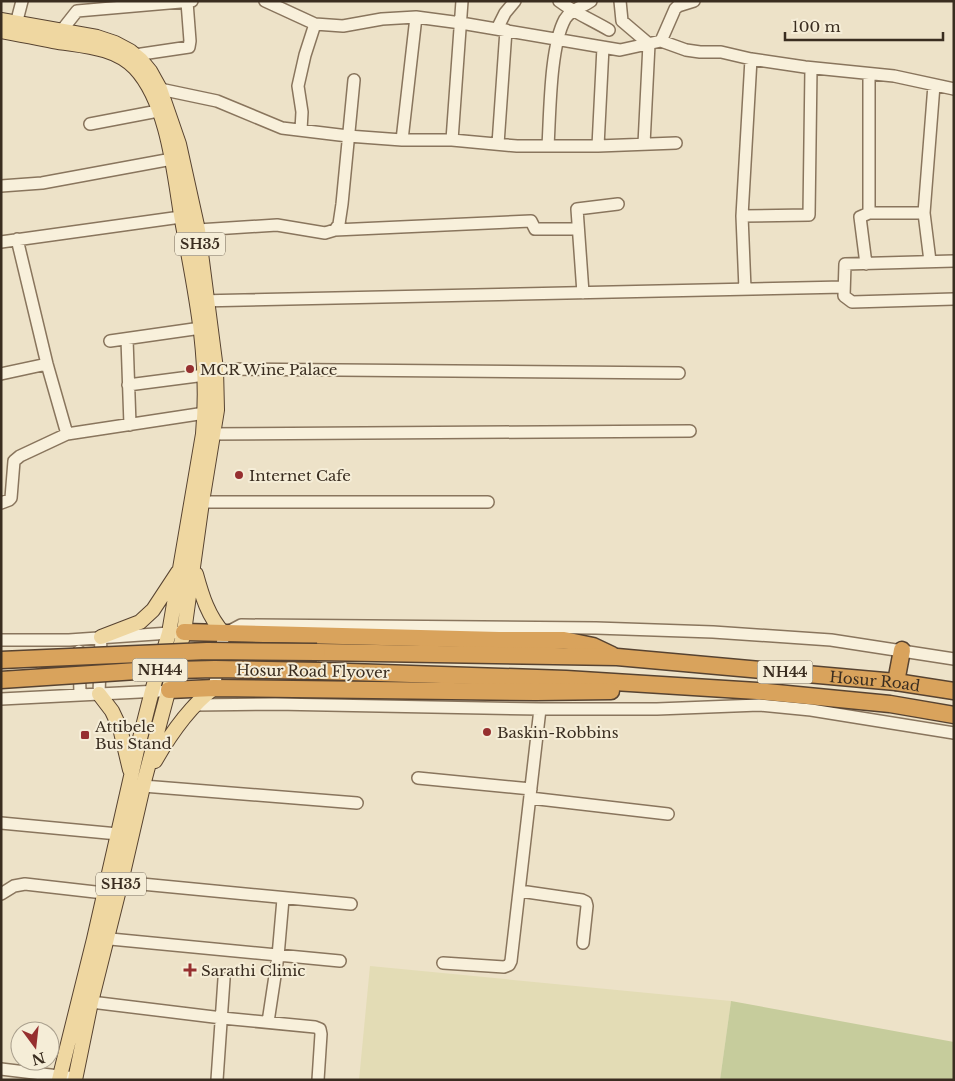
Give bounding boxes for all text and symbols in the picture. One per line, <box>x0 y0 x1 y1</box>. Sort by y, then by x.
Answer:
scale bar <box>785 10 942 42</box>
text: 100 m <box>792 17 841 36</box>
road number: SH35 <box>175 232 225 255</box>
place label: MCR Wine Palace <box>200 360 337 379</box>
marker: MCR Wine Palace <box>184 363 196 375</box>
place label: Internet Cafe <box>249 466 351 485</box>
marker: Internet Cafe <box>233 469 245 481</box>
road number: NH44 <box>132 658 188 682</box>
street label: Hosur Road Flyover <box>236 660 391 682</box>
road number: NH44 <box>758 660 812 684</box>
street label: Hosur Road <box>829 667 922 695</box>
place label: Attibele Bus Stand <box>94 717 172 753</box>
place label: Baskin-Robbins <box>497 723 619 742</box>
marker: Baskin-Robbins <box>481 726 493 738</box>
marker: Attibele Bus Stand <box>79 729 91 741</box>
road number: SH35 <box>96 872 146 896</box>
place label: Sarathi Clinic <box>201 961 305 980</box>
marker: Sarathi Clinic <box>183 963 197 977</box>
north arrow <box>10 1021 60 1071</box>
text: N <box>30 1048 47 1069</box>

